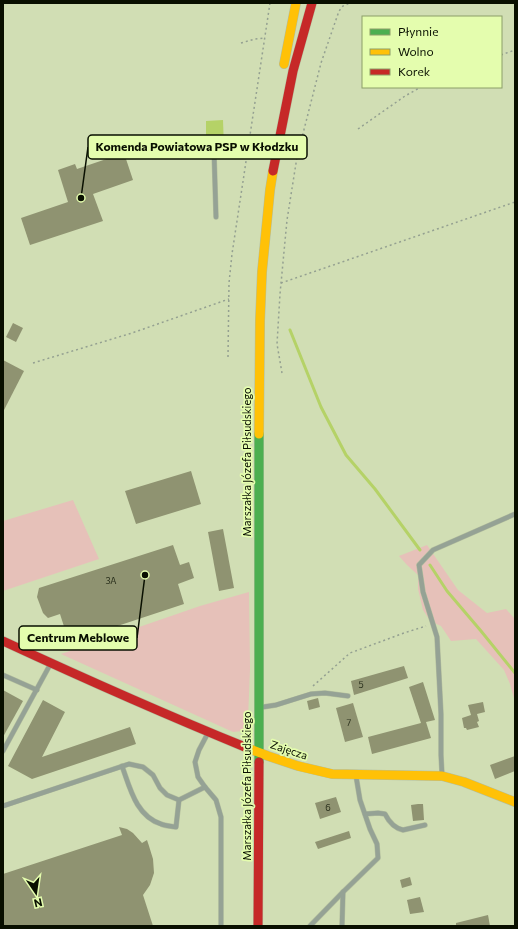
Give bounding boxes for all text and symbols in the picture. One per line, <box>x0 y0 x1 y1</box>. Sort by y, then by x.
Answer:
legend <box>362 16 502 88</box>
text: Płynnie <box>398 24 439 38</box>
text: Wolno <box>398 44 434 58</box>
text: Korek <box>398 64 431 78</box>
callout: Komenda Powiatowa PSP w Kłodzku <box>88 135 307 159</box>
text: Komenda Powiatowa PSP w Kłodzku <box>96 139 299 153</box>
street label: Marszałka Józefa Piłsudskiego <box>240 387 254 537</box>
house number: 3A <box>105 575 117 586</box>
callout: Centrum Meblowe <box>19 626 137 650</box>
text: Centrum Meblowe <box>27 630 129 644</box>
house number: 5 <box>358 679 364 690</box>
street label: Marszałka Józefa Piłsudskiego <box>240 711 254 861</box>
house number: 7 <box>347 717 352 728</box>
street label: Zajęcza <box>269 737 309 762</box>
house number: 6 <box>325 802 331 813</box>
north arrow <box>16 873 56 913</box>
text: N <box>33 896 44 910</box>

